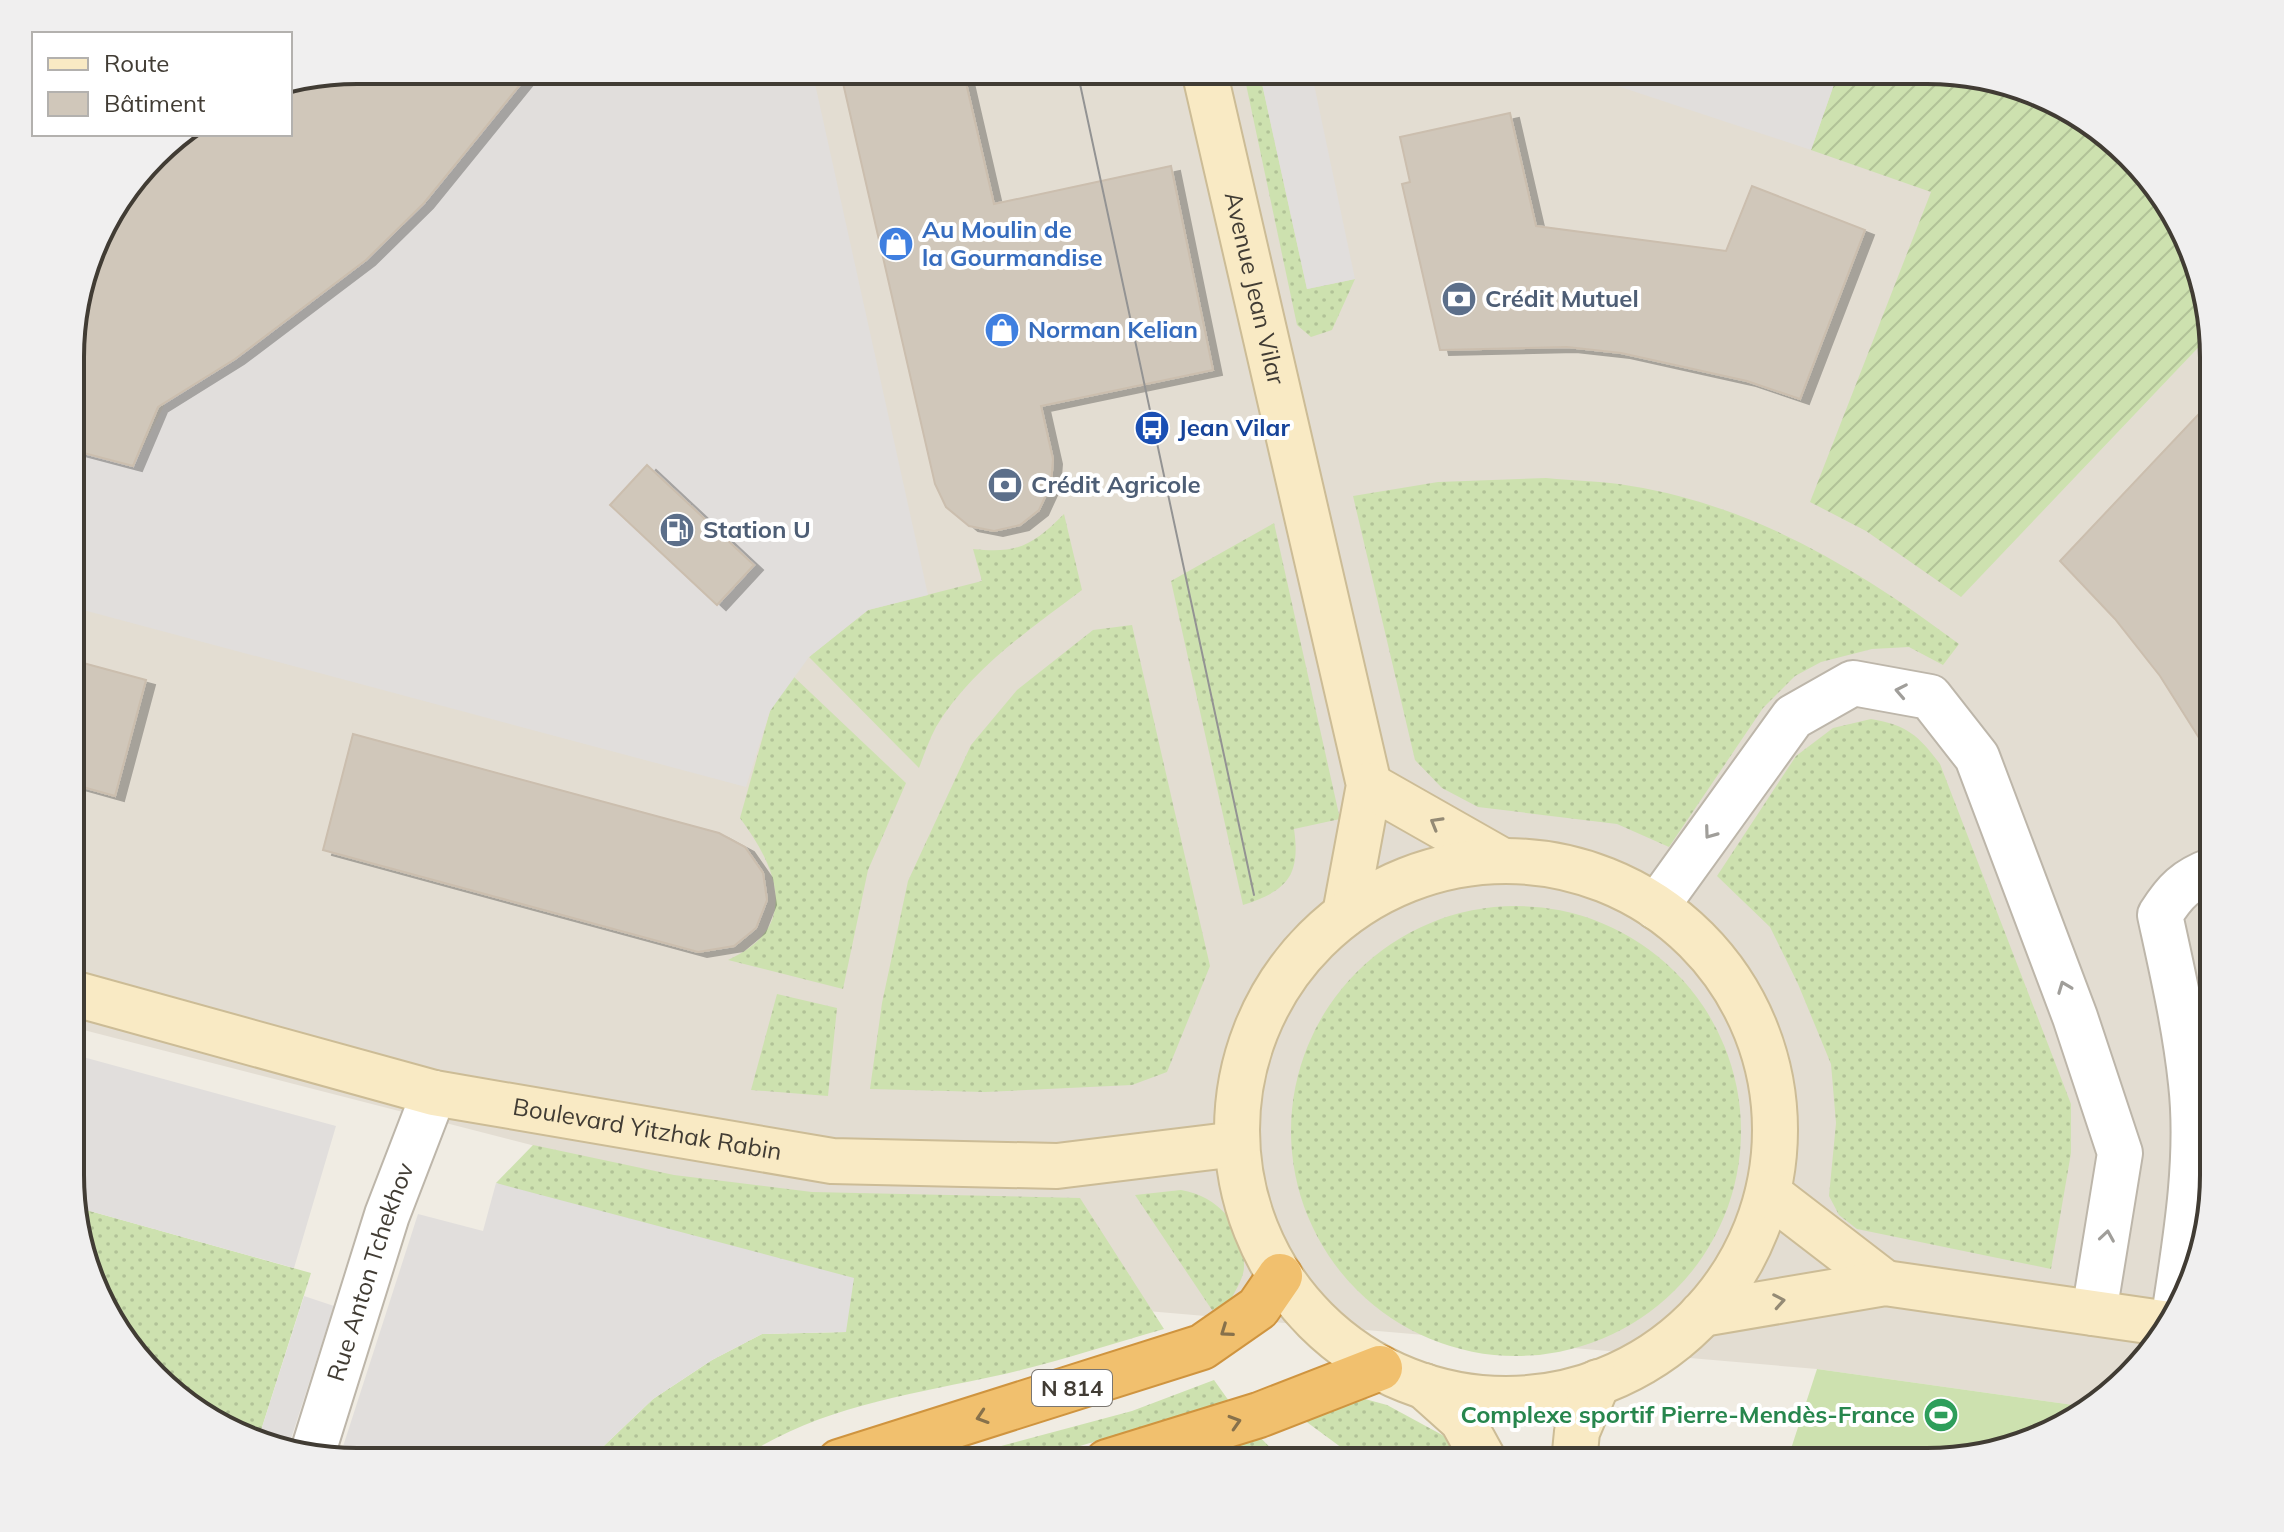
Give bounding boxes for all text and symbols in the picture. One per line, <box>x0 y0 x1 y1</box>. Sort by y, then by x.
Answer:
legend <box>32 32 292 136</box>
text: Route <box>104 48 169 78</box>
text: Bâtiment <box>104 88 205 118</box>
street label: Avenue Jean Vilar <box>1219 189 1292 388</box>
place label: Au Moulin de la Gourmandise <box>922 214 1103 272</box>
shop icon: Au Moulin de la Gourmandise <box>877 225 915 263</box>
bank icon: Crédit Mutuel <box>1440 280 1478 318</box>
place label: Crédit Mutuel <box>1485 283 1639 313</box>
shop icon: Norman Kelian <box>983 311 1021 349</box>
place label: Norman Kelian <box>1028 314 1198 344</box>
bus stop icon: Jean Vilar <box>1133 409 1171 447</box>
place label: Jean Vilar <box>1178 412 1290 442</box>
bank icon: Crédit Agricole <box>986 466 1024 504</box>
place label: Crédit Agricole <box>1031 469 1201 499</box>
fuel station icon: Station U <box>658 511 696 549</box>
place label: Station U <box>703 514 811 544</box>
one-way arrow <box>1894 684 1907 701</box>
one-way arrow <box>1430 817 1444 833</box>
one-way arrow <box>1705 824 1720 838</box>
one-way arrow <box>2057 981 2074 995</box>
street label: Boulevard Yitzhak Rabin <box>511 1091 784 1166</box>
street label: Rue Anton Tchekhov <box>320 1158 420 1385</box>
one-way arrow <box>2098 1229 2115 1243</box>
one-way arrow <box>1772 1293 1786 1310</box>
one-way arrow <box>1220 1321 1234 1336</box>
road number: N 814 <box>1032 1370 1112 1406</box>
sports icon: Complexe sportif Pierre-Mendès-France <box>1922 1396 1960 1434</box>
place label: Complexe sportif Pierre-Mendès-France <box>1461 1399 1915 1429</box>
one-way arrow <box>975 1408 989 1424</box>
one-way arrow <box>1228 1415 1241 1431</box>

